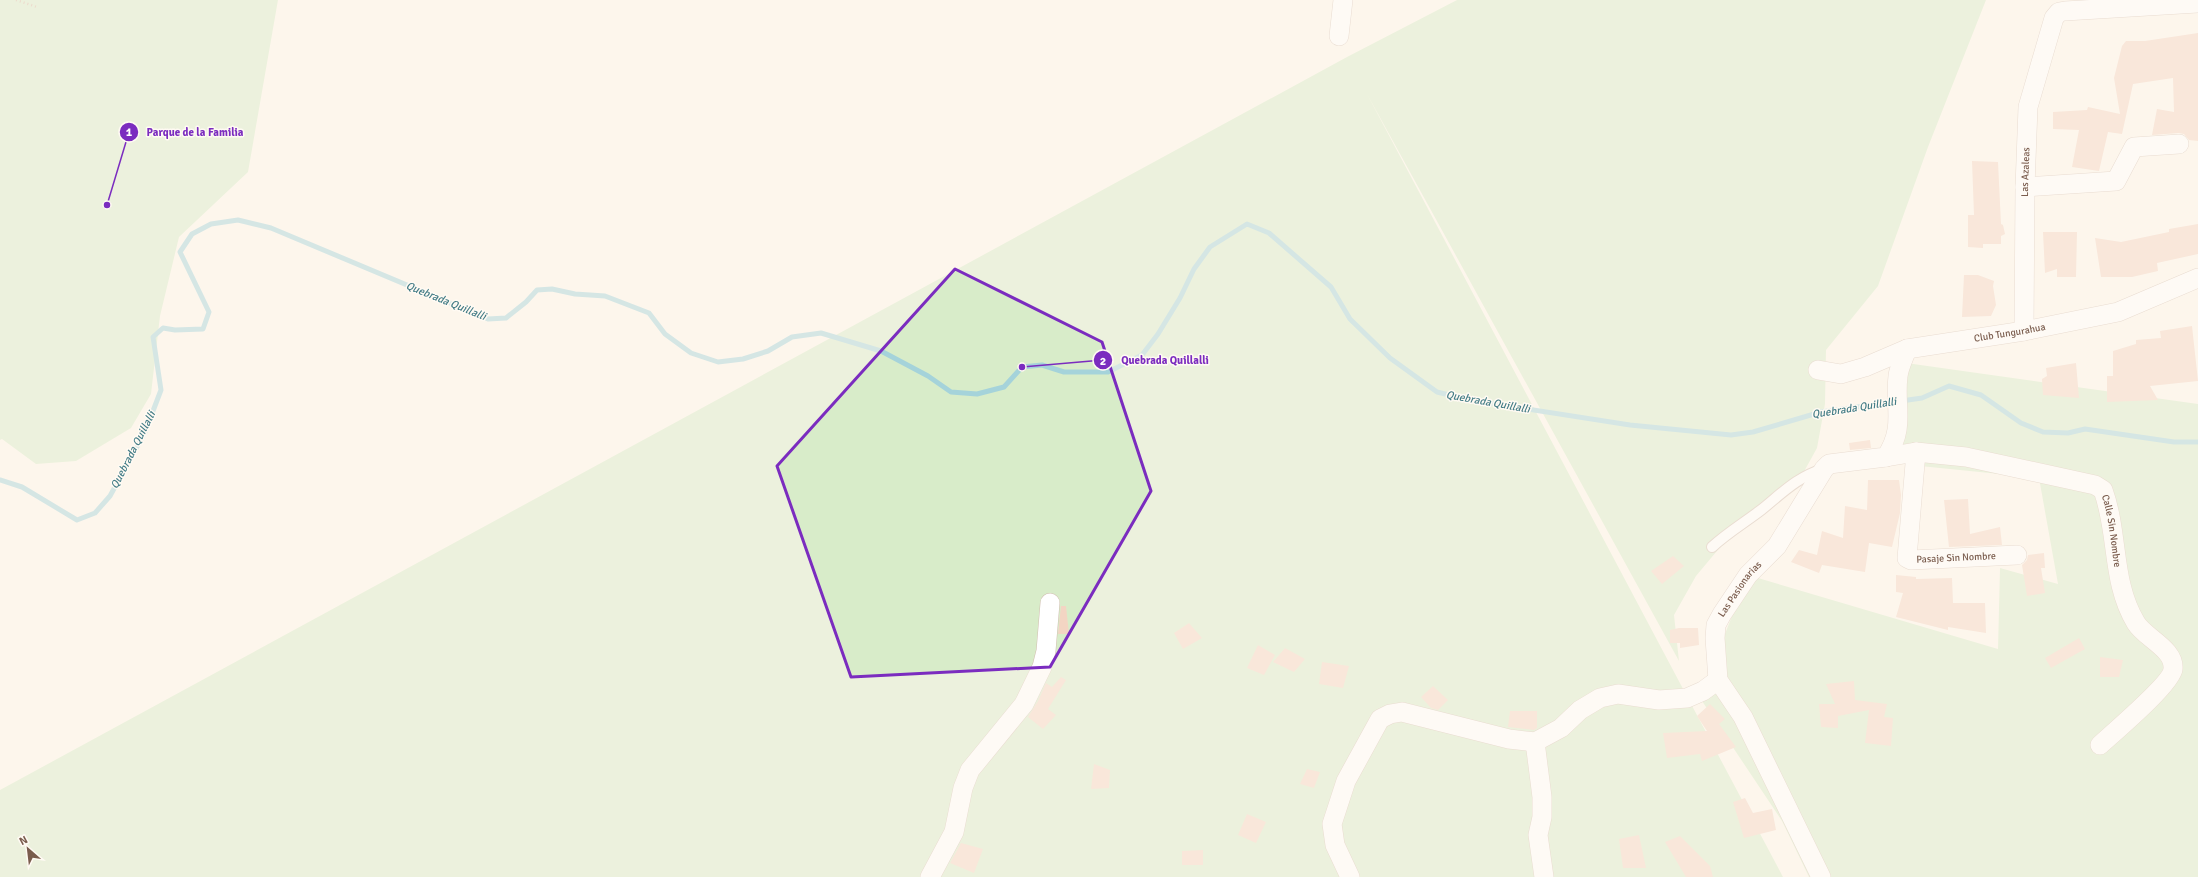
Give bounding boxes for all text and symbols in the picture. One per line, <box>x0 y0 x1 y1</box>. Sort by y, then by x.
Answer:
callout: Parque de la Familia <box>119 121 252 144</box>
text: 1 <box>126 125 133 140</box>
text: Parque de la Familia <box>147 126 244 139</box>
street label: Las Azaleas <box>2019 146 2033 197</box>
water label: Quebrada Quillalli <box>404 279 489 323</box>
street label: Club Tungurahua <box>1973 321 2047 345</box>
callout: Quebrada Quillalli <box>1093 349 1217 372</box>
text: 2 <box>1100 354 1106 369</box>
text: Quebrada Quillalli <box>1121 354 1209 367</box>
water label: Quebrada Quillalli <box>1445 388 1532 416</box>
water label: Quebrada Quillalli <box>1811 395 1898 421</box>
water label: Quebrada Quillalli <box>108 408 159 491</box>
street label: Calle Sin Nombre <box>2099 493 2123 568</box>
street label: Pasaje Sin Nombre <box>1916 550 1996 566</box>
street label: Las Pasionarias <box>1716 558 1765 619</box>
north arrow <box>8 829 48 869</box>
text: N <box>17 833 30 848</box>

